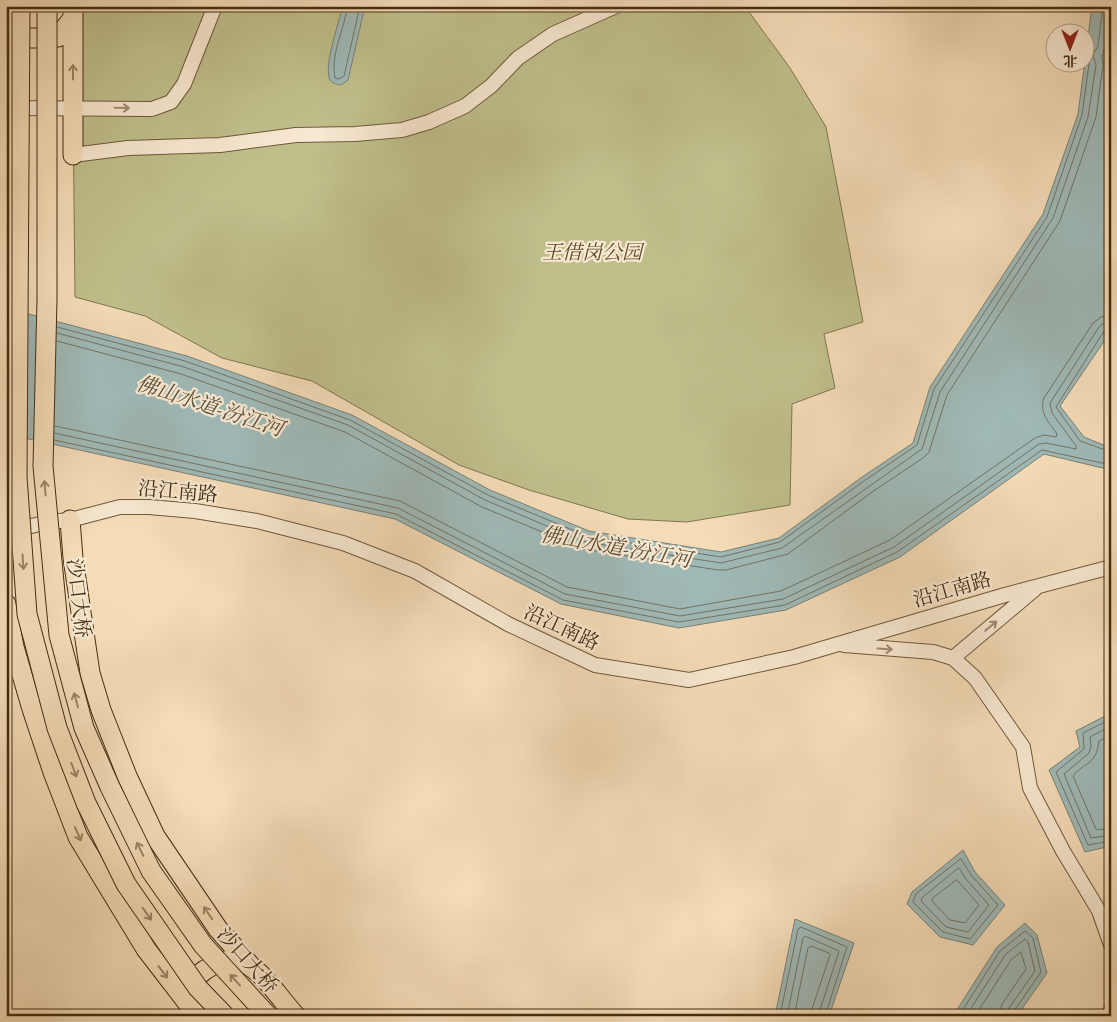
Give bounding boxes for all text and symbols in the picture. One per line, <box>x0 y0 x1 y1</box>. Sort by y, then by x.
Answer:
north arrow <box>1044 22 1094 72</box>
text: 北 <box>1063 52 1077 70</box>
one-way arrow <box>68 64 78 80</box>
one-way arrow <box>113 104 129 113</box>
park label: 王借岗公园 <box>542 239 645 265</box>
water label: 佛山水道-汾江河 <box>133 369 291 443</box>
street label: 沿江南路 <box>137 475 219 507</box>
one-way arrow <box>40 480 50 496</box>
water label: 佛山水道-汾江河 <box>539 520 698 574</box>
one-way arrow <box>19 554 28 570</box>
street label: 沙口大桥 <box>61 557 97 639</box>
street label: 沿江南路 <box>910 565 994 613</box>
street label: 沿江南路 <box>520 598 604 656</box>
one-way arrow <box>984 621 997 632</box>
one-way arrow <box>876 644 892 653</box>
one-way arrow <box>71 692 81 708</box>
one-way arrow <box>69 762 79 777</box>
one-way arrow <box>74 826 83 841</box>
one-way arrow <box>135 842 144 857</box>
one-way arrow <box>142 907 152 921</box>
one-way arrow <box>203 907 213 921</box>
street label: 沙口大桥 <box>212 922 284 998</box>
one-way arrow <box>158 965 169 978</box>
one-way arrow <box>229 973 241 986</box>

